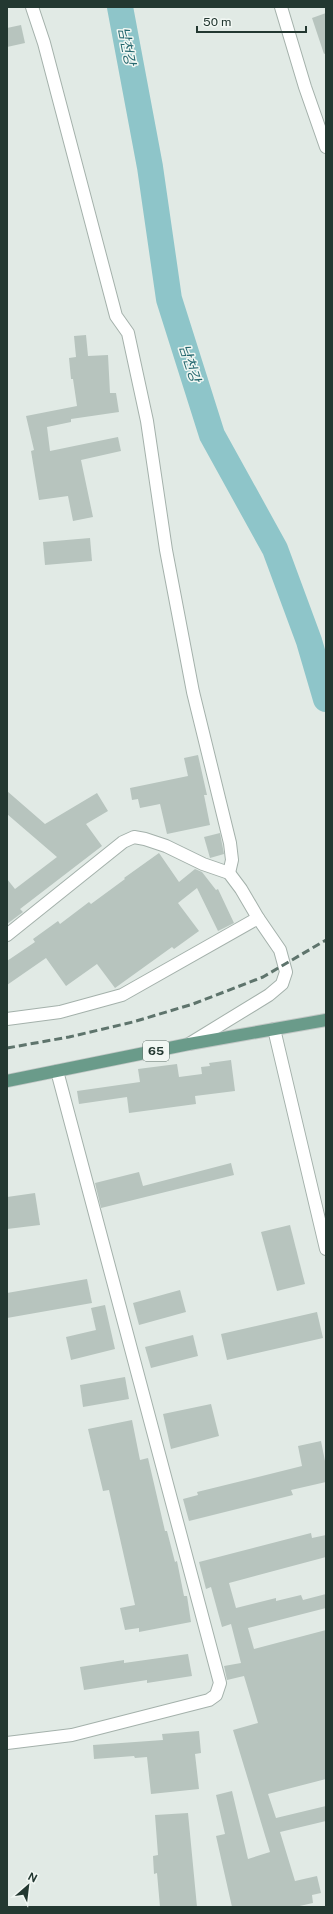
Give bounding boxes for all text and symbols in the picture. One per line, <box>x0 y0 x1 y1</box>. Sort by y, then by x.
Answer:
scale bar <box>197 8 306 34</box>
text: 50 m <box>203 15 231 29</box>
water label: 남천강 <box>115 26 139 69</box>
water label: 남천강 <box>176 342 204 386</box>
road number: 65 <box>143 1041 169 1061</box>
north arrow <box>8 1866 48 1906</box>
text: N <box>26 1870 39 1884</box>

